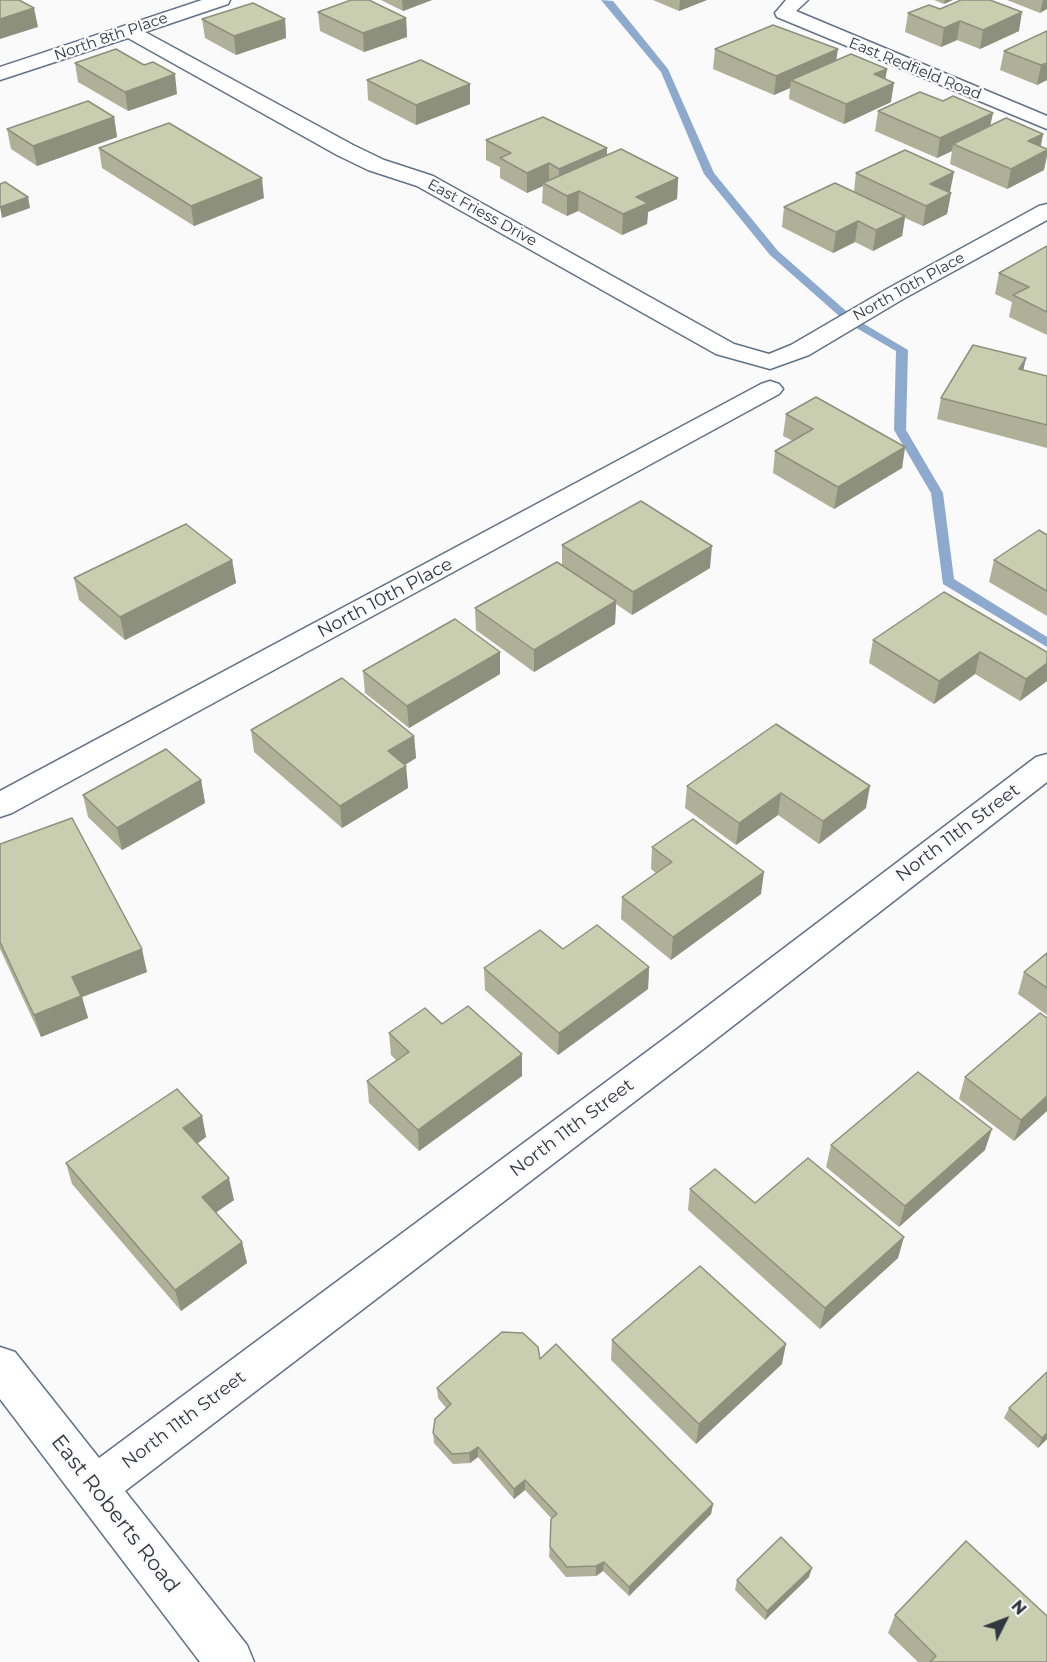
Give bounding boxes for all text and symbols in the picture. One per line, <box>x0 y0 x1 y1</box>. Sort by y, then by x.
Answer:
street label: North 8th Place <box>52 9 170 65</box>
street label: East Redfield Road <box>846 34 984 104</box>
street label: East Friess Drive <box>424 175 540 251</box>
street label: North 10th Place <box>850 249 968 325</box>
street label: North 10th Place <box>314 553 456 643</box>
street label: North 11th Street <box>892 779 1024 887</box>
street label: North 11th Street <box>506 1074 638 1182</box>
street label: North 11th Street <box>118 1366 250 1474</box>
street label: East Roberts Road <box>45 1430 185 1598</box>
north arrow <box>975 1590 1035 1650</box>
text: N <box>1007 1596 1030 1619</box>

